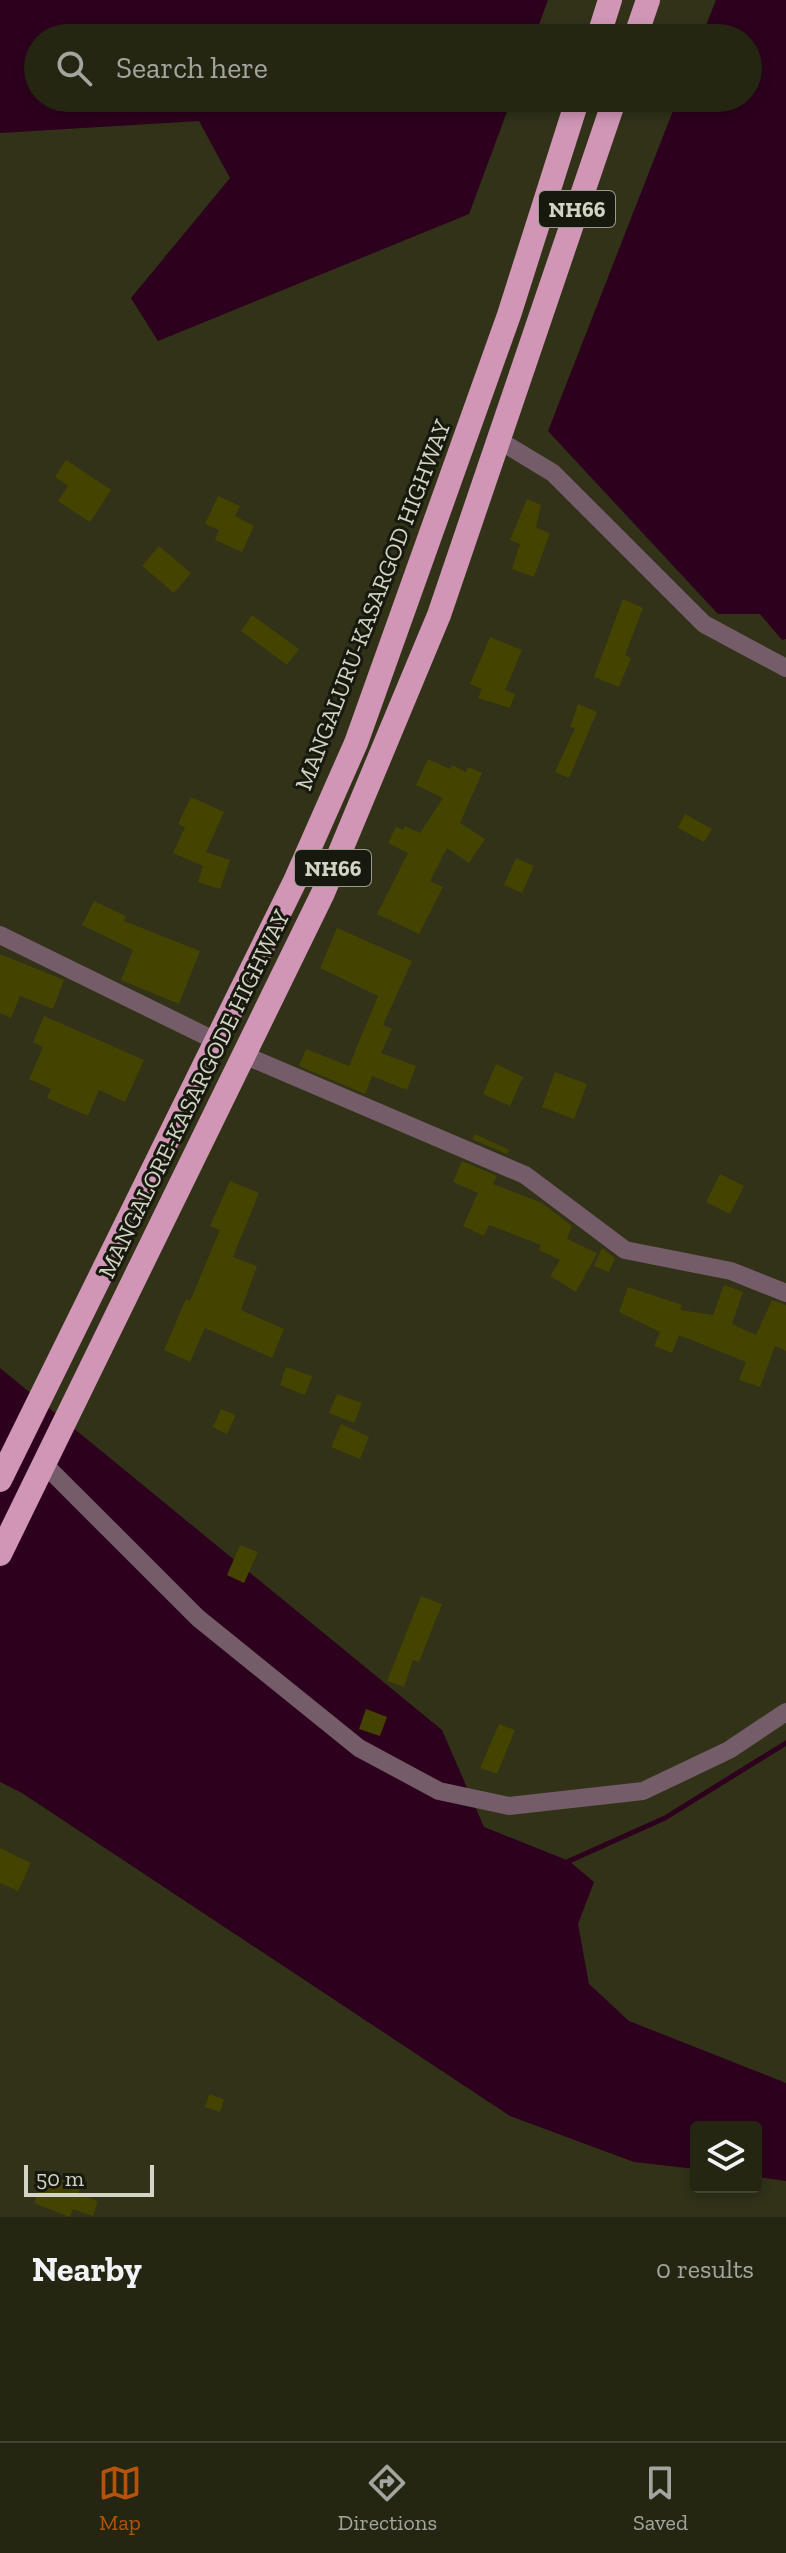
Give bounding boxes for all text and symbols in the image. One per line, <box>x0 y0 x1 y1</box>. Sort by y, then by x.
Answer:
search box <box>24 24 762 112</box>
icon: search <box>52 46 96 90</box>
text: Search here <box>116 50 268 86</box>
road number: NH66 <box>539 191 615 227</box>
street label: MANGALURU-KASARGOD HIGHWAY <box>288 415 457 794</box>
road number: NH66 <box>295 850 371 886</box>
street label: MANGALORE-KASARGODE HIGHWAY <box>92 905 296 1283</box>
map controls <box>690 2121 762 2193</box>
button: layers <box>690 2121 762 2193</box>
scale bar <box>24 2161 154 2197</box>
text: 50 m <box>36 2165 84 2192</box>
text: Nearby <box>32 2249 142 2290</box>
text: 0 results <box>656 2253 754 2285</box>
tab: Map <box>98 2461 142 2536</box>
tab: Directions <box>338 2461 437 2536</box>
tab: Saved <box>633 2461 688 2536</box>

